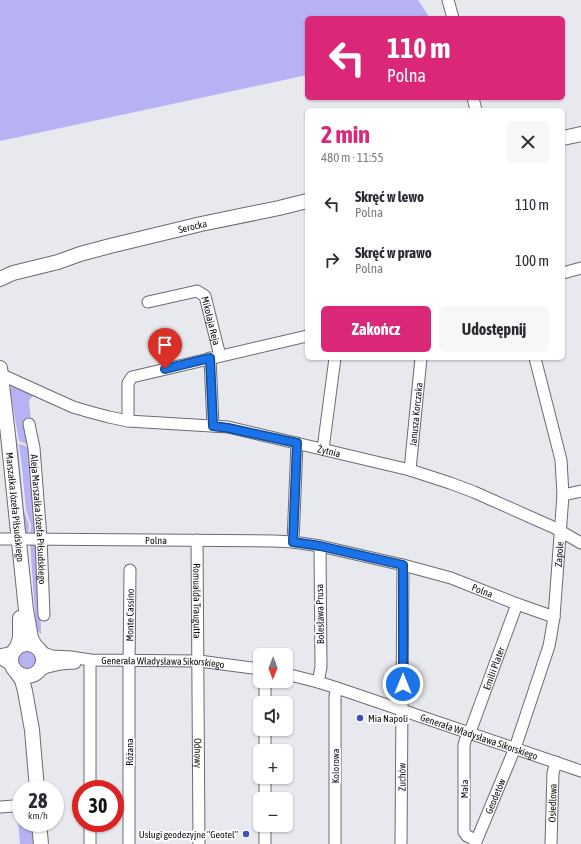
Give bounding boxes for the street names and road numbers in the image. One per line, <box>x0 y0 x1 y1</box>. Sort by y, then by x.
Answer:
street label: Serocka <box>177 217 208 235</box>
street label: Mikołaja Reja <box>200 295 223 347</box>
street label: Janusza Korczaka <box>407 381 424 447</box>
street label: Żytnia <box>317 443 342 459</box>
street label: Marszałka Józefa Piłsudskiego <box>4 452 27 563</box>
street label: Aleja Marszałka Józefa Piłsudskiego <box>29 454 48 585</box>
street label: Polna <box>145 534 167 546</box>
street label: Zapole <box>552 540 565 567</box>
street label: Romualda Traugutta <box>192 563 203 639</box>
street label: Polna <box>470 581 495 600</box>
street label: Bolesława Prusa <box>314 584 326 644</box>
street label: Monte Cassino <box>124 588 135 642</box>
street label: Emilii Plater <box>481 644 507 691</box>
street label: Generała Władysława Sikorskiego <box>101 655 225 670</box>
street label: Generała Władysława Sikorskiego <box>419 711 539 761</box>
street label: Różana <box>124 738 135 766</box>
street label: Odnowy <box>193 738 204 768</box>
street label: Kolorowa <box>330 748 341 783</box>
street label: Zuchów <box>396 763 407 791</box>
street label: Geodetów <box>483 777 507 815</box>
street label: Mała <box>459 779 470 798</box>
street label: Osiedlowa <box>546 783 558 822</box>

